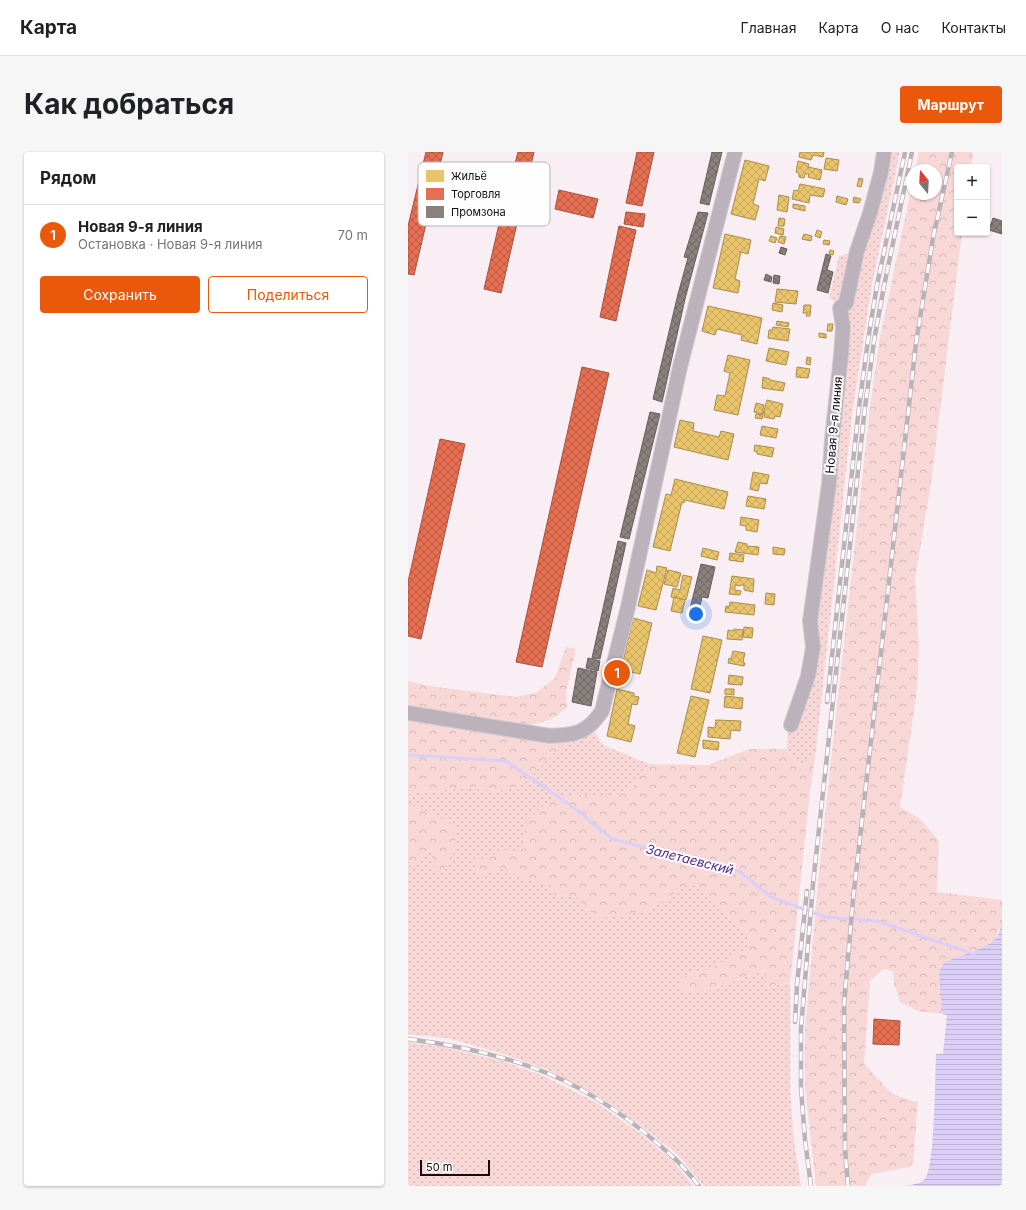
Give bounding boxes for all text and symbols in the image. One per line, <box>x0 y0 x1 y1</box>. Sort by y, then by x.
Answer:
text: Карта <box>20 16 77 39</box>
text: Главная <box>741 19 796 36</box>
text: Карта <box>818 19 859 36</box>
text: О нас <box>881 19 919 36</box>
text: Контакты <box>941 19 1006 36</box>
button: Маршрут <box>900 86 1002 123</box>
text: Как добраться <box>24 87 234 121</box>
legend <box>418 162 550 226</box>
north arrow <box>906 164 942 200</box>
map controls <box>954 164 990 236</box>
button: + <box>954 164 990 200</box>
text: Рядом <box>40 168 96 188</box>
text: Жильё <box>451 169 487 183</box>
text: Торговля <box>451 187 500 201</box>
button: − <box>954 200 990 236</box>
text: Промзона <box>451 205 506 219</box>
text: Новая 9-я линия <box>78 217 203 236</box>
text: 1 <box>50 227 56 243</box>
text: 70 m <box>338 227 368 243</box>
text: Остановка · Новая 9-я линия <box>78 236 263 252</box>
button: Сохранить <box>40 276 200 313</box>
button: Поделиться <box>208 276 368 313</box>
street label: Новая 9-я линия <box>822 376 845 474</box>
your location <box>686 604 706 624</box>
pin: 1 <box>604 658 630 688</box>
water label: Залетаевский <box>645 840 736 878</box>
scale bar <box>420 1158 490 1177</box>
text: 50 m <box>426 1160 452 1174</box>

